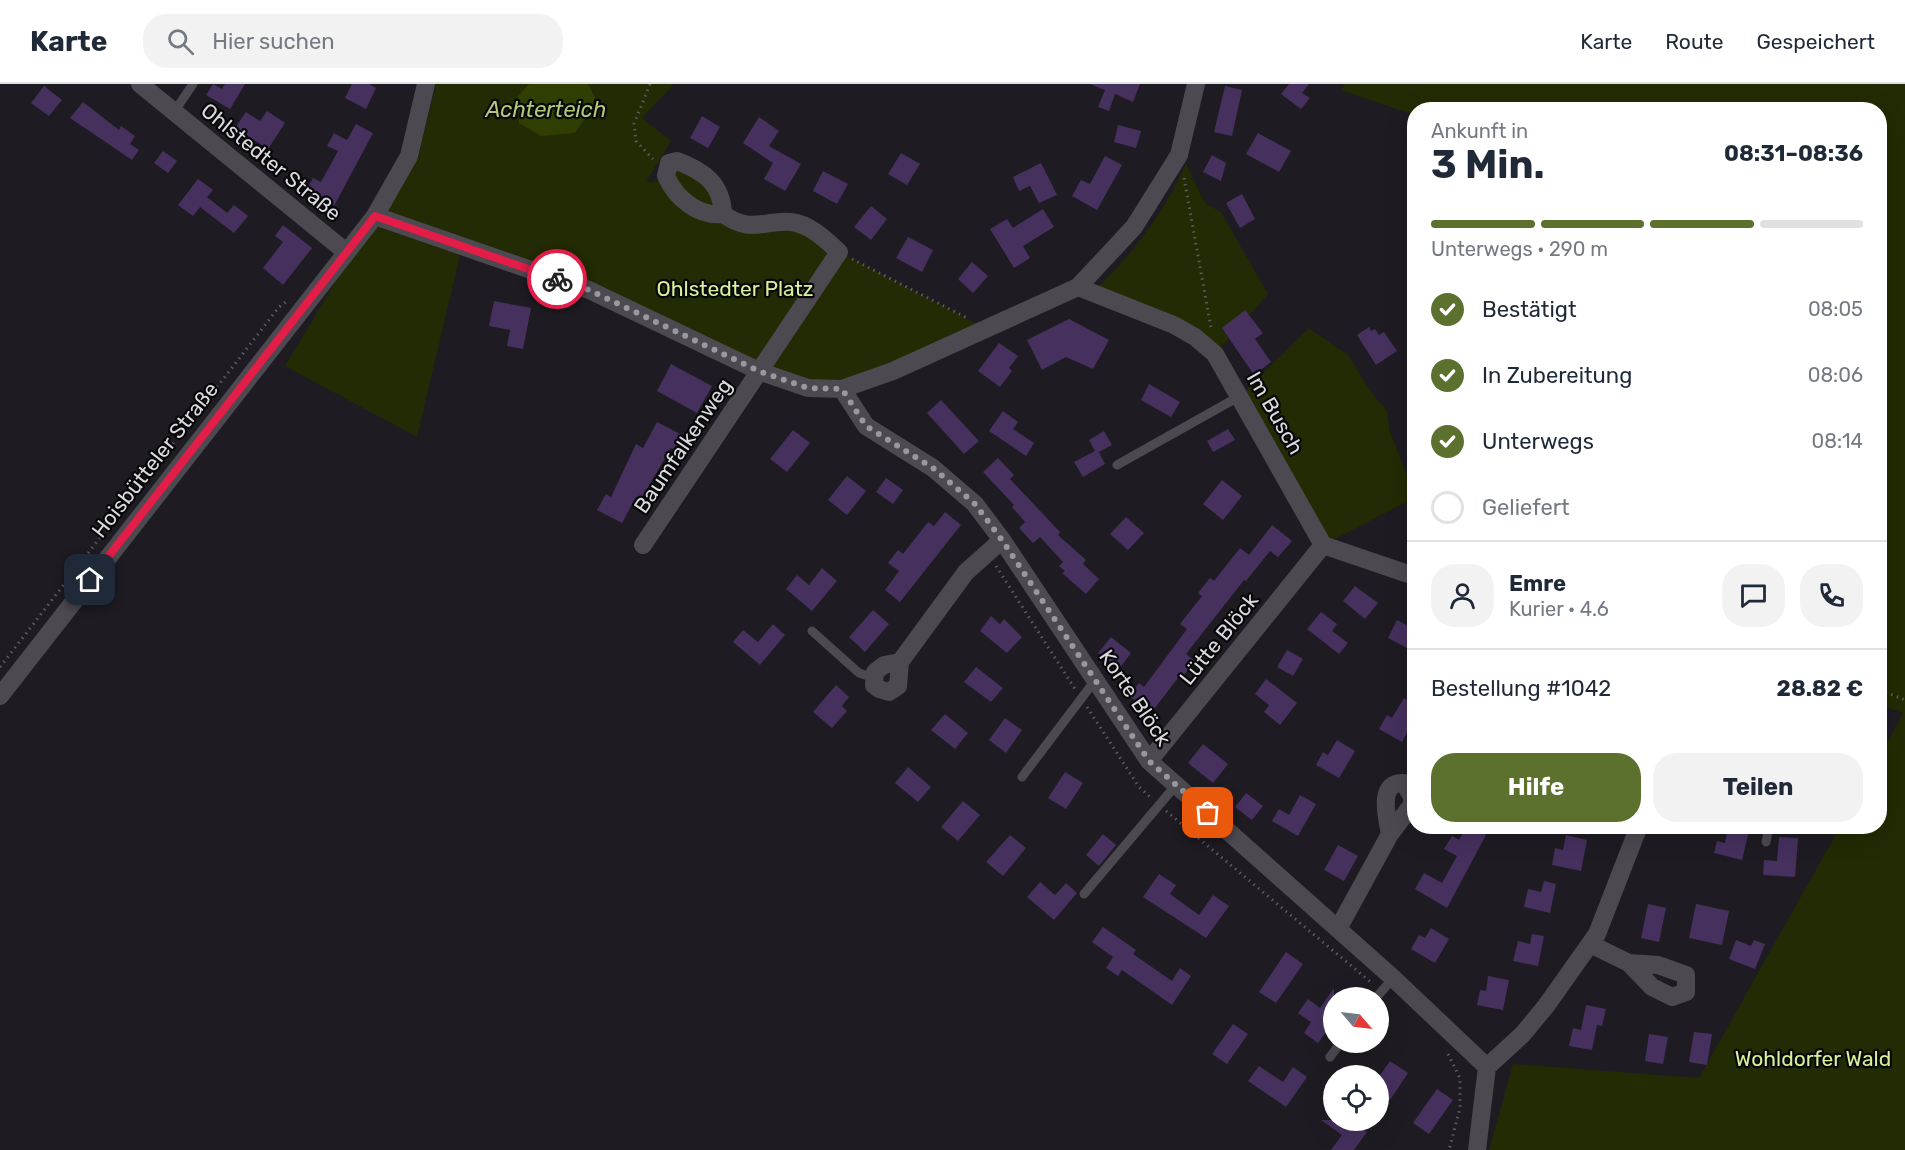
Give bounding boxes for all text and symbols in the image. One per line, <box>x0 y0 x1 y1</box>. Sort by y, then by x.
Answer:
search box <box>143 14 563 68</box>
text: Karte <box>30 25 107 58</box>
icon: search <box>164 25 197 58</box>
text: Hier suchen <box>212 28 335 55</box>
text: Karte <box>1580 29 1632 54</box>
text: Route <box>1665 29 1724 54</box>
text: Gespeichert <box>1757 29 1875 54</box>
water label: Achterteich <box>485 96 606 123</box>
street label: Ohlstedter Straße <box>196 98 346 226</box>
text: Ankunft in <box>1431 119 1528 143</box>
text: 08:31–08:36 <box>1724 140 1863 167</box>
text: 3 Min. <box>1431 142 1545 188</box>
text: Unterwegs · 290 m <box>1431 237 1608 261</box>
courier <box>527 249 587 309</box>
icon: bike <box>541 263 574 296</box>
park label: Ohlstedter Platz <box>657 276 813 301</box>
icon: check <box>1431 293 1464 326</box>
text: Bestätigt <box>1482 296 1577 323</box>
text: 08:05 <box>1808 297 1863 321</box>
icon: check <box>1431 359 1464 392</box>
text: In Zubereitung <box>1482 362 1632 389</box>
text: 08:06 <box>1808 363 1863 387</box>
street label: Im Busch <box>1242 367 1309 459</box>
street label: Baumfalkenweg <box>628 374 737 518</box>
street label: Hoisbütteler Straße <box>86 377 223 542</box>
icon: check <box>1431 425 1464 458</box>
text: Unterwegs <box>1482 428 1594 455</box>
text: 08:14 <box>1811 429 1863 453</box>
text: Geliefert <box>1482 494 1570 521</box>
pin <box>64 554 115 605</box>
icon: home <box>73 563 106 596</box>
button: person <box>1431 564 1494 627</box>
button: chat <box>1722 564 1785 627</box>
button: phone <box>1800 564 1863 627</box>
text: Emre <box>1509 570 1566 597</box>
street label: Lütte Blöck <box>1174 588 1263 690</box>
text: Kurier · 4.6 <box>1509 597 1609 621</box>
street label: Korte Blöck <box>1094 645 1177 751</box>
text: Bestellung #1042 <box>1431 675 1611 702</box>
text: 28.82 € <box>1777 675 1863 702</box>
button: Hilfe <box>1431 753 1641 822</box>
button: Teilen <box>1653 753 1863 822</box>
pin <box>1182 787 1233 838</box>
icon: bag <box>1191 796 1224 829</box>
north arrow <box>1323 987 1389 1053</box>
map controls <box>1323 987 1389 1131</box>
park label: Wohldorfer Wald <box>1735 1046 1891 1071</box>
button: locate <box>1323 1065 1389 1131</box>

